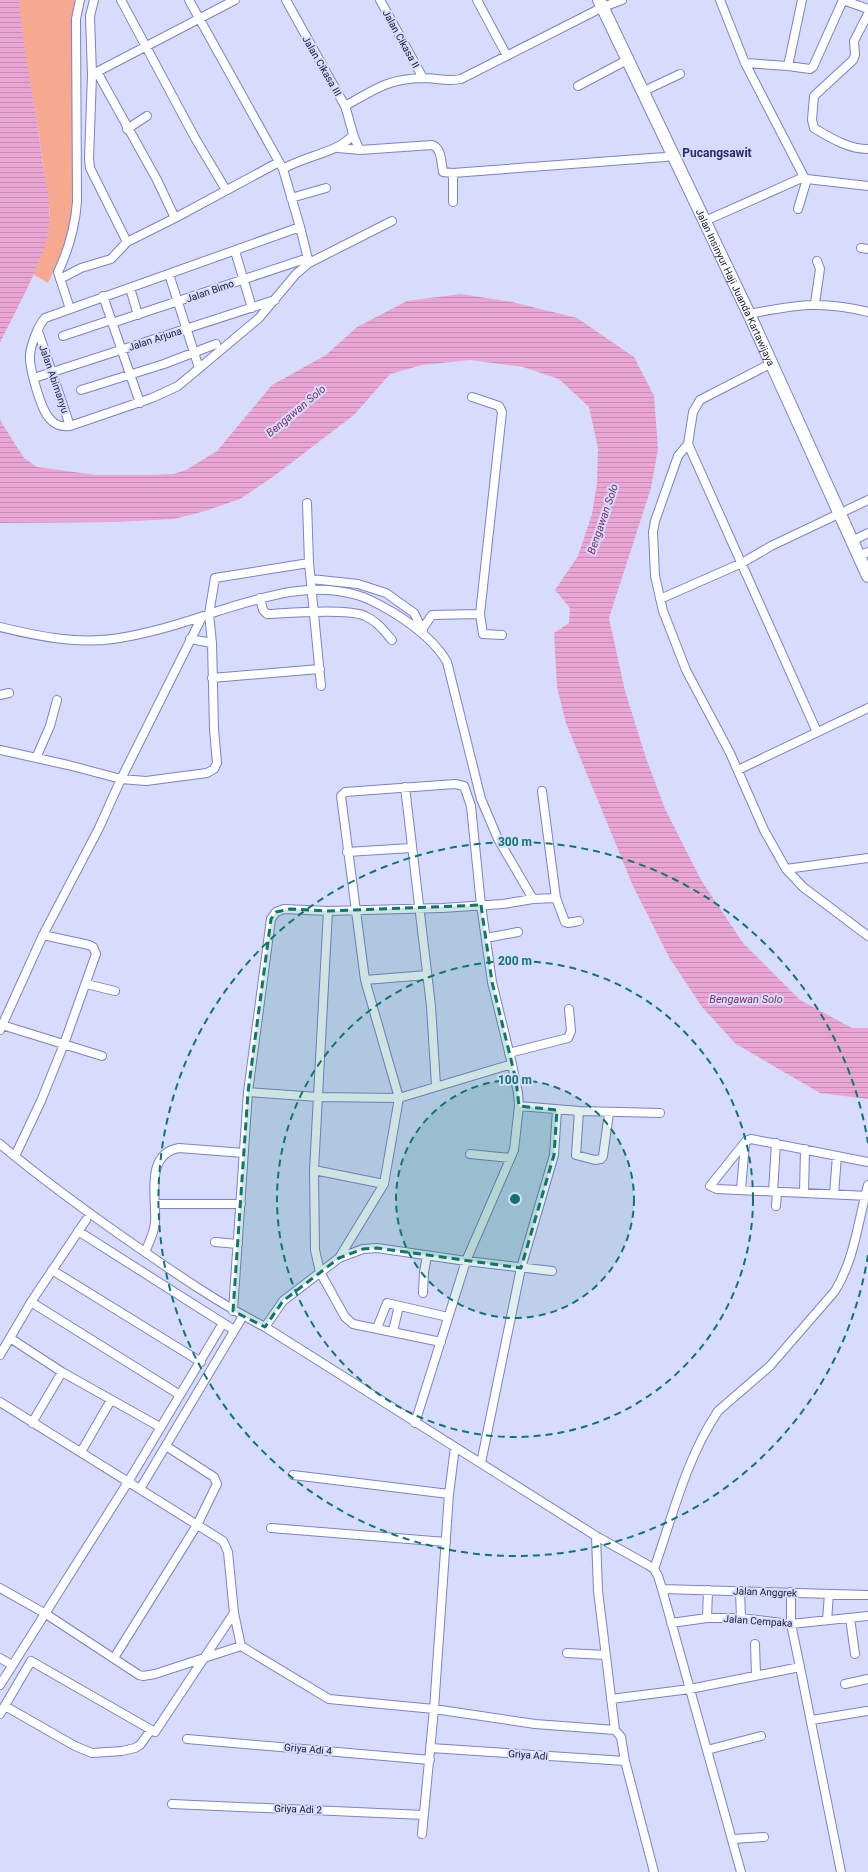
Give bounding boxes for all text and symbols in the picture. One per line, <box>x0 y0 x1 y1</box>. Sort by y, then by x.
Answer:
street label: Jalan Cikasa II <box>380 8 422 70</box>
street label: Jalan Cikasa III <box>300 34 344 98</box>
district label: Pucangsawit <box>682 146 752 160</box>
street label: Jalan Insinyur Haji Juanda Kartawijaya <box>694 207 777 367</box>
street label: Jalan Bimo <box>185 278 236 304</box>
street label: Jalan Arjuna <box>127 325 183 353</box>
street label: Jalan Abimanyu <box>37 343 71 415</box>
water label: Bengawan Solo <box>264 382 328 440</box>
water label: Bengawan Solo <box>585 482 621 556</box>
text: 300 m <box>498 835 532 849</box>
text: 200 m <box>498 954 532 968</box>
water label: Bengawan Solo <box>709 993 783 1006</box>
text: 100 m <box>498 1073 532 1087</box>
centre of rings <box>508 1192 522 1206</box>
street label: Jalan Anggrek <box>733 1585 798 1599</box>
street label: Jalan Cempaka <box>723 1613 793 1629</box>
street label: Griya Adi 4 <box>284 1741 333 1757</box>
street label: Griya Adi <box>508 1748 548 1762</box>
street label: Griya Adi 2 <box>274 1803 323 1815</box>

